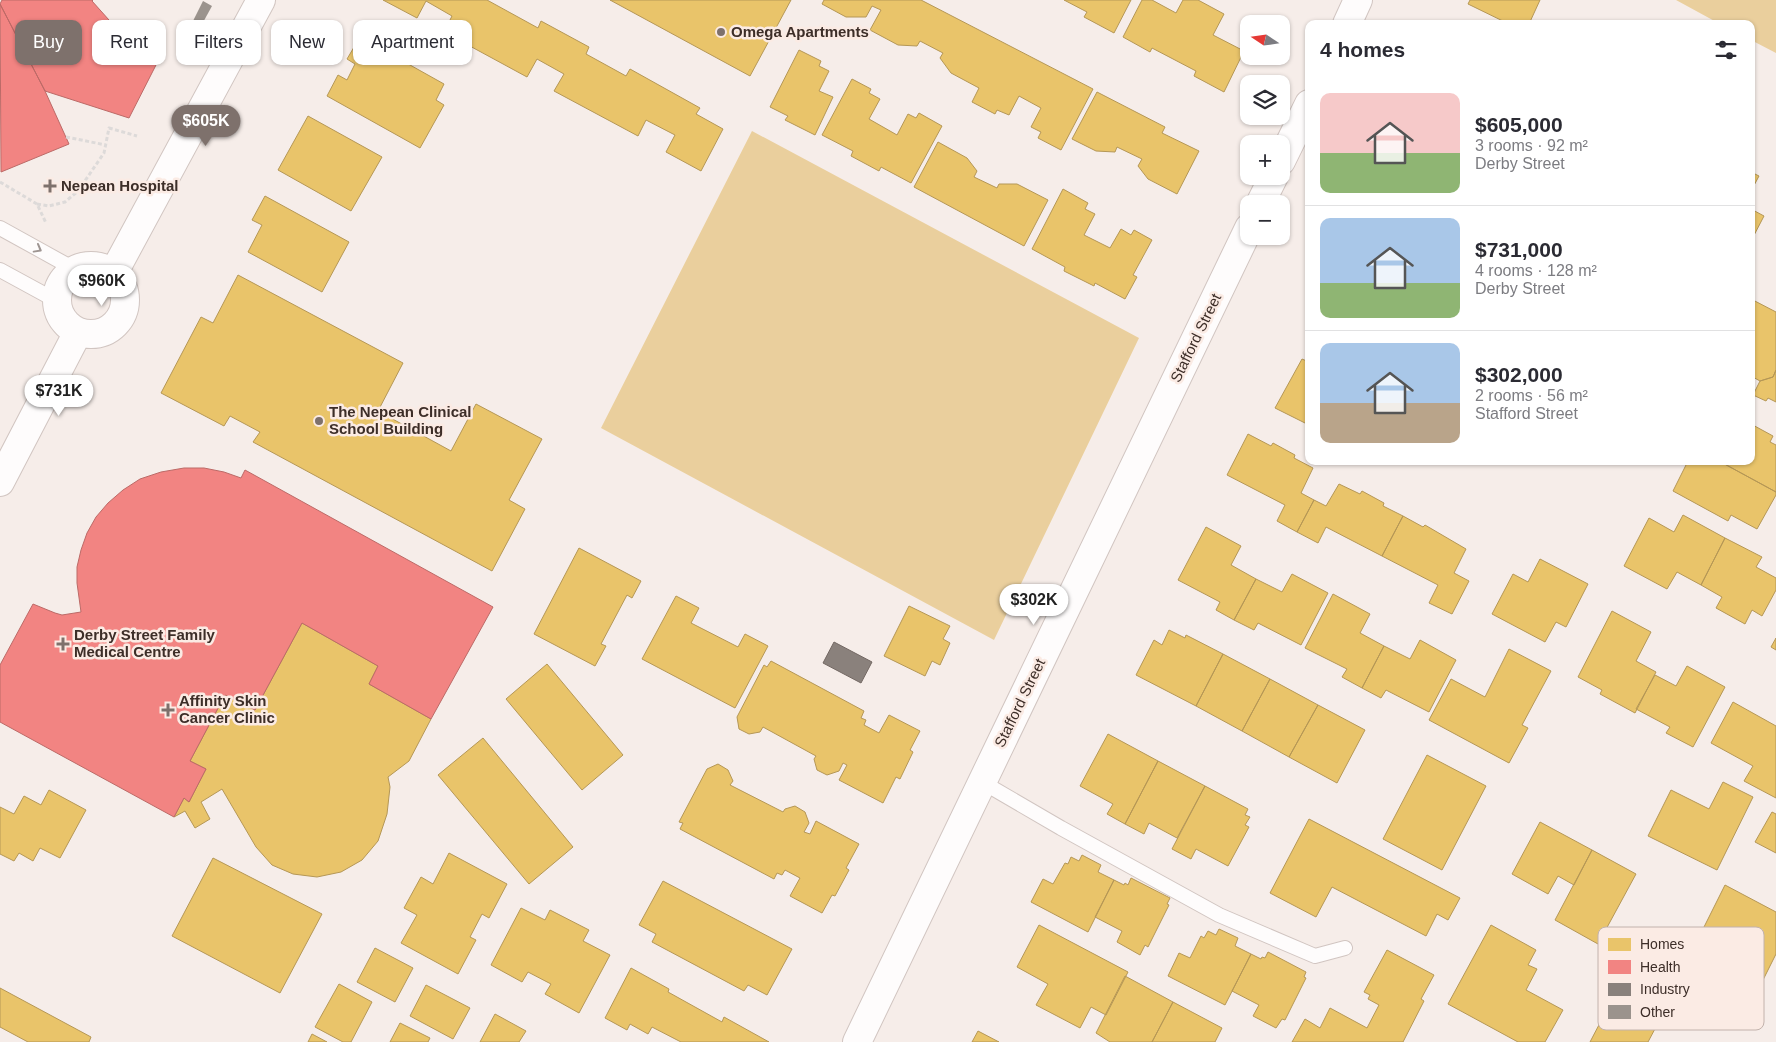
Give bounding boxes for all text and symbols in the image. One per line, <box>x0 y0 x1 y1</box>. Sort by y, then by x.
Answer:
north arrow <box>1240 15 1290 65</box>
map controls <box>1240 15 1290 245</box>
chip: Buy <box>15 20 82 65</box>
chip: Rent <box>92 20 166 65</box>
chip: Filters <box>176 20 261 65</box>
chip: New <box>271 20 343 65</box>
chip: Apartment <box>353 20 472 65</box>
place label: Omega Apartments <box>731 23 869 40</box>
marker: Omega Apartments <box>715 26 727 38</box>
icon: filters <box>1712 36 1740 64</box>
text: 4 homes <box>1320 38 1405 61</box>
button: layers <box>1240 75 1290 125</box>
pin: $605K <box>171 104 241 147</box>
text: $605K <box>182 112 230 129</box>
icon: home <box>1360 113 1420 173</box>
text: $605,000 <box>1475 113 1563 136</box>
button: + <box>1240 135 1290 185</box>
text: 3 rooms · 92 m² <box>1475 137 1588 154</box>
text: Derby Street <box>1475 155 1565 172</box>
place label: Nepean Hospital <box>61 177 179 194</box>
marker: Nepean Hospital <box>43 179 57 193</box>
button: − <box>1240 195 1290 245</box>
icon: home <box>1360 238 1420 298</box>
text: $731,000 <box>1475 238 1563 261</box>
one-way arrow <box>33 243 42 253</box>
text: 4 rooms · 128 m² <box>1475 262 1597 279</box>
pin: $960K <box>67 264 137 307</box>
text: $960K <box>78 272 126 289</box>
text: Derby Street <box>1475 280 1565 297</box>
street label: Stafford Street <box>1167 290 1225 385</box>
icon: home <box>1360 363 1420 423</box>
text: $302,000 <box>1475 363 1563 386</box>
pin: $731K <box>24 374 94 417</box>
text: $731K <box>35 382 83 399</box>
text: 2 rooms · 56 m² <box>1475 387 1588 404</box>
place label: The Nepean Clinical School Building <box>329 403 472 437</box>
text: Stafford Street <box>1475 405 1578 422</box>
marker: The Nepean Clinical School Building <box>313 415 325 427</box>
pin: $302K <box>999 584 1069 626</box>
text: $302K <box>1010 591 1058 608</box>
place label: Derby Street Family Medical Centre <box>74 626 216 660</box>
marker: Derby Street Family Medical Centre <box>56 637 70 651</box>
street label: Stafford Street <box>991 655 1049 750</box>
place label: Affinity Skin Cancer Clinic <box>179 692 275 726</box>
marker: Affinity Skin Cancer Clinic <box>161 703 175 717</box>
legend <box>1598 927 1764 1030</box>
text: Homes <box>1640 936 1684 952</box>
text: Health <box>1640 959 1680 975</box>
text: Industry <box>1640 981 1690 997</box>
text: Other <box>1640 1004 1675 1020</box>

